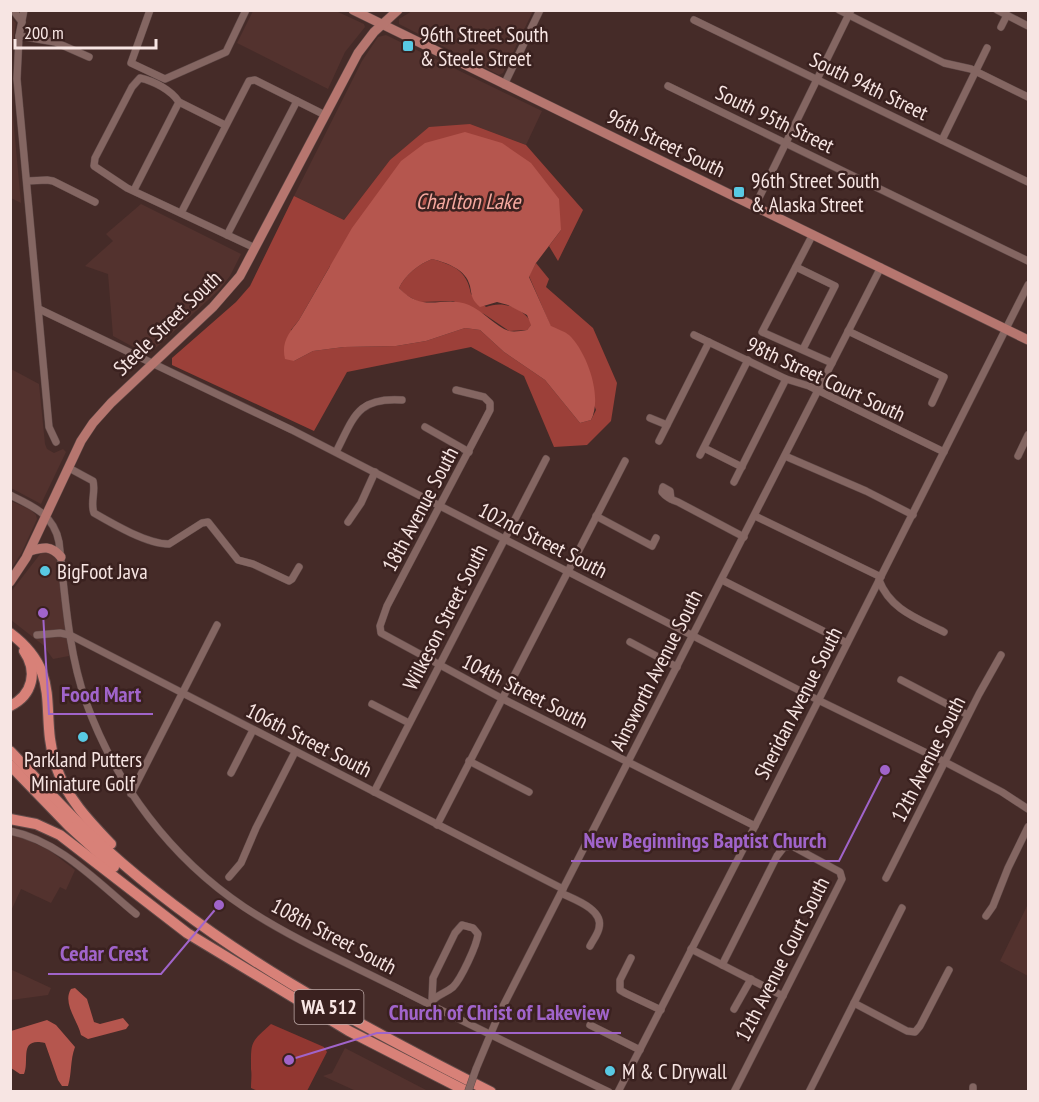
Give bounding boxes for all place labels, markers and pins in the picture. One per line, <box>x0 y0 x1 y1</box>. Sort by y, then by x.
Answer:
place label: 96th Street South & Steele Street <box>420 21 548 72</box>
marker: 96th Street South & Steele Street <box>401 39 415 53</box>
place label: 96th Street South & Alaska Street <box>751 167 879 218</box>
marker: 96th Street South & Alaska Street <box>732 185 746 199</box>
place label: BigFoot Java <box>57 558 148 585</box>
marker: BigFoot Java <box>38 564 52 578</box>
callout: Food Mart <box>49 674 153 714</box>
marker: Parkland Putters Miniature Golf <box>76 730 90 744</box>
place label: Parkland Putters Miniature Golf <box>24 746 142 797</box>
callout: New Beginnings Baptist Church <box>571 821 839 861</box>
callout: Cedar Crest <box>48 934 161 974</box>
callout: Church of Christ of Lakeview <box>377 993 621 1033</box>
place label: M & C Drywall <box>622 1058 727 1085</box>
marker: M & C Drywall <box>603 1064 617 1078</box>

